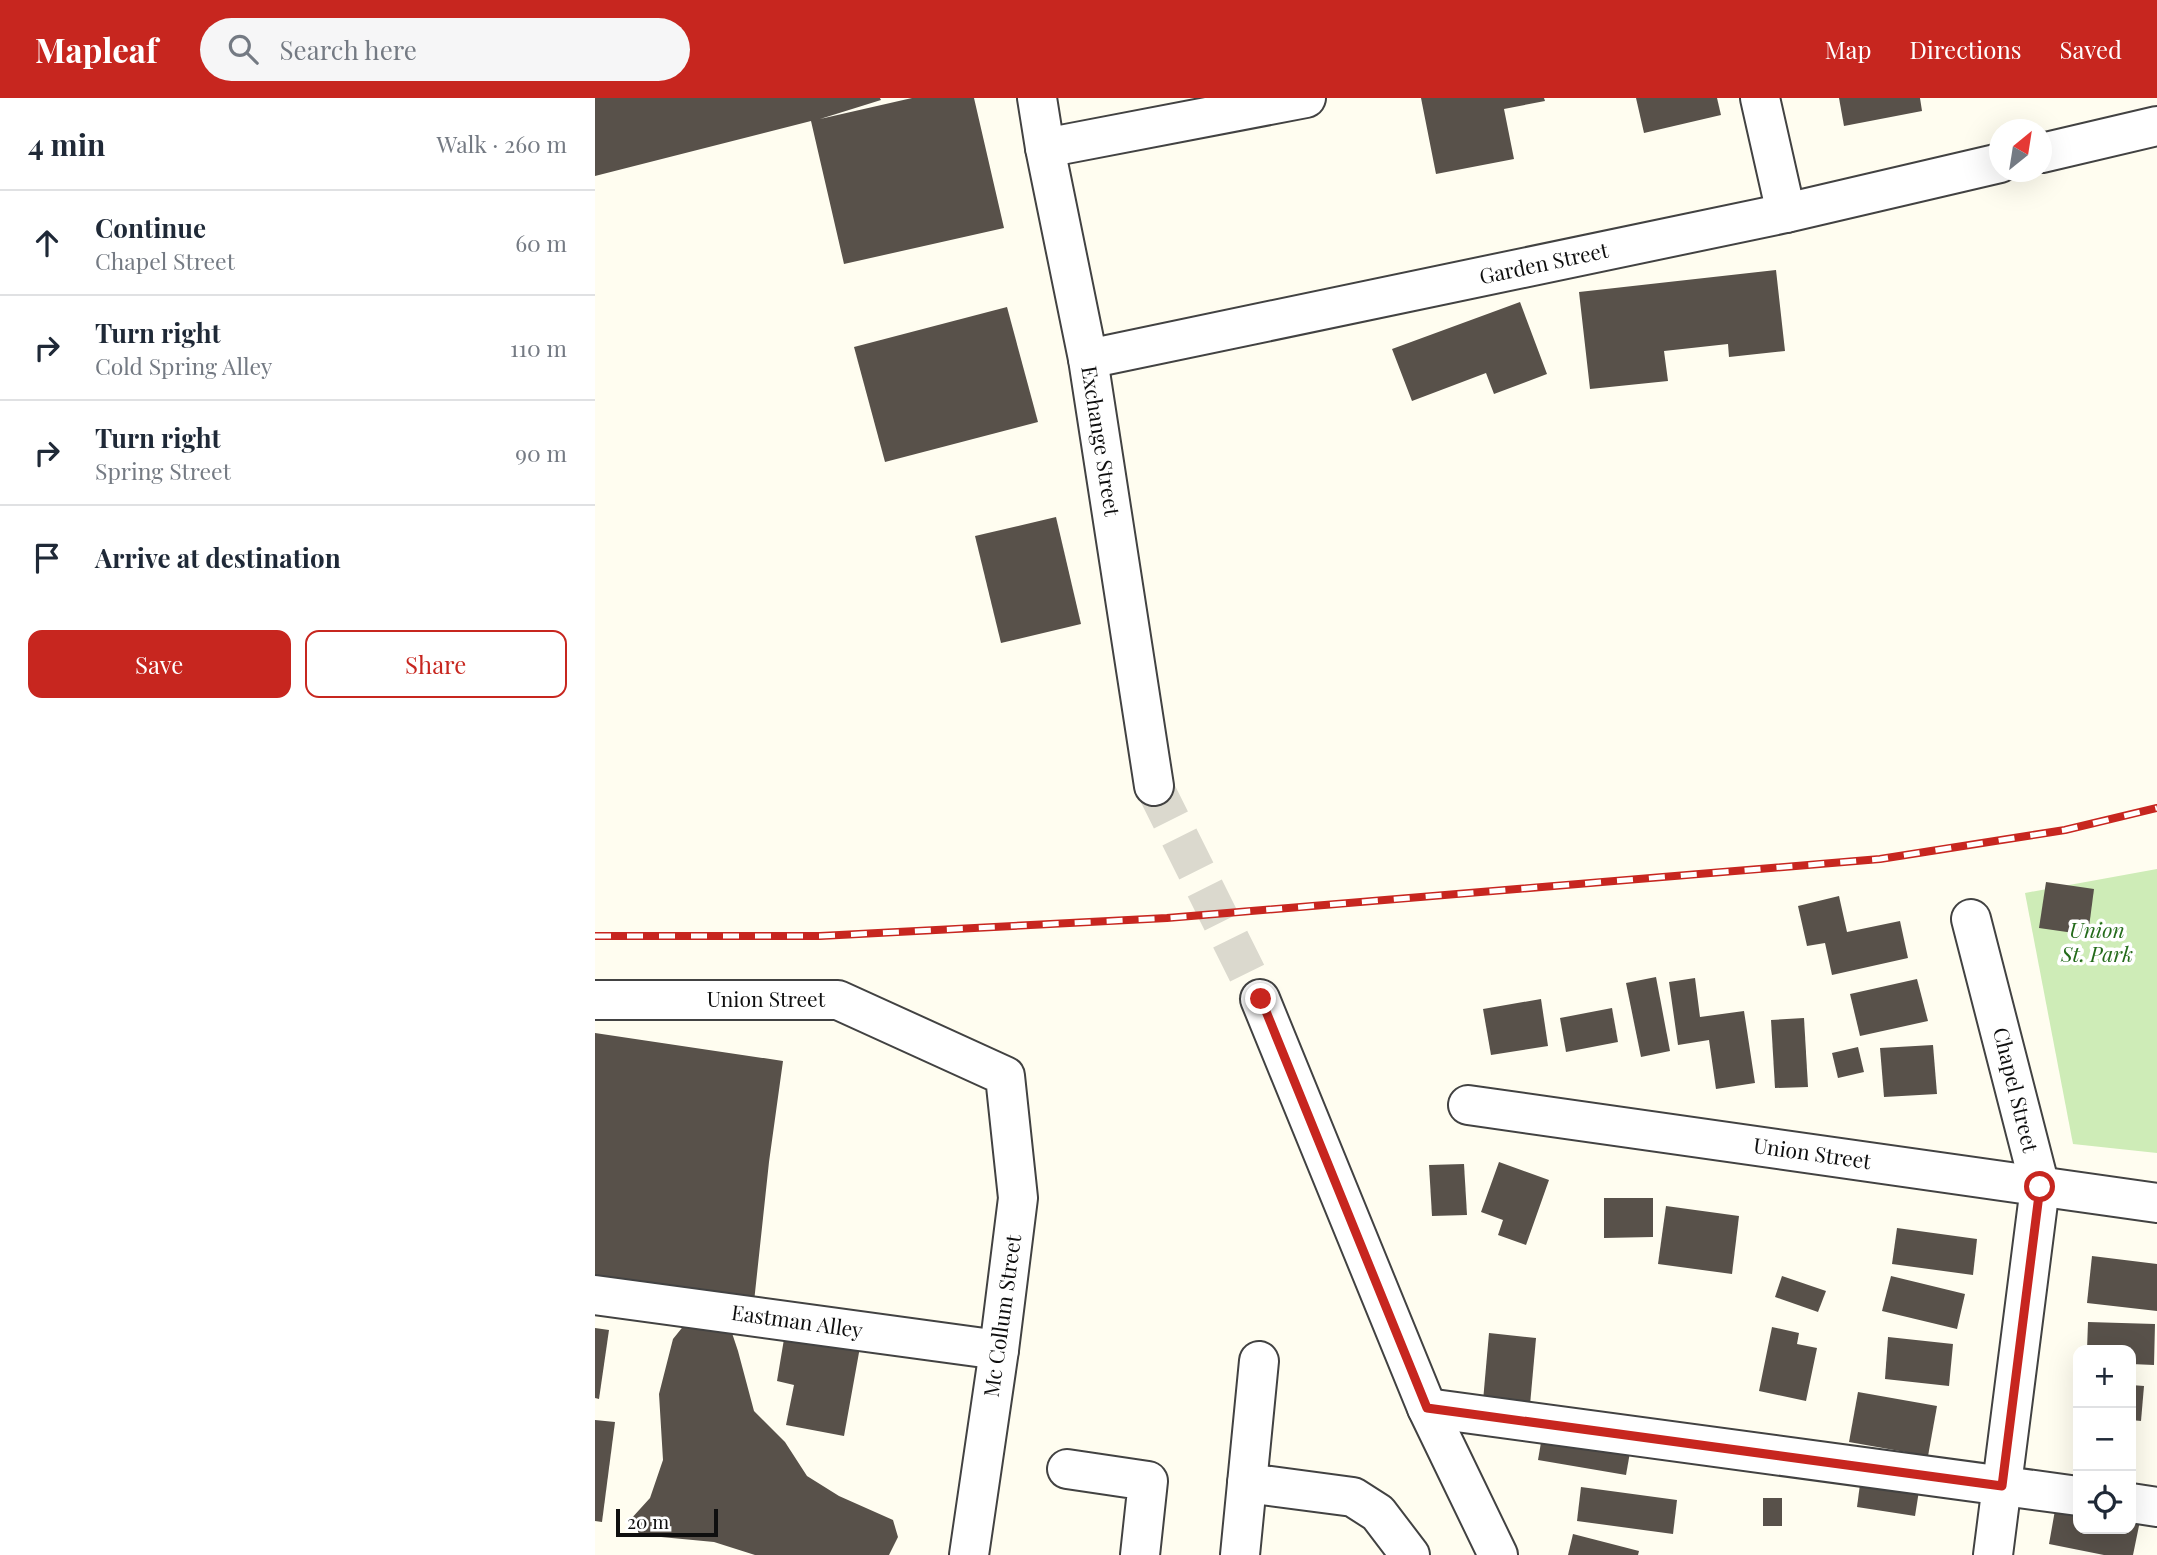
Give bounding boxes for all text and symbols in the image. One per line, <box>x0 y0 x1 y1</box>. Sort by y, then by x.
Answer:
search box <box>200 18 690 81</box>
text: Mapleaf <box>35 27 158 71</box>
icon: search <box>224 30 262 68</box>
text: Search here <box>280 32 417 67</box>
text: Map <box>1825 33 1871 65</box>
text: Directions <box>1909 33 2022 65</box>
text: Saved <box>2060 33 2122 65</box>
north arrow <box>1989 119 2052 182</box>
text: 4 min <box>28 124 106 164</box>
text: Walk · 260 m <box>437 128 567 159</box>
text: Continue <box>95 210 206 245</box>
icon: ahead <box>28 224 66 262</box>
text: 60 m <box>515 227 567 258</box>
street label: Garden Street <box>1477 235 1611 289</box>
text: Chapel Street <box>95 245 235 276</box>
text: Turn right <box>95 315 221 350</box>
icon: right <box>28 329 66 367</box>
text: 110 m <box>510 332 567 363</box>
text: Cold Spring Alley <box>95 350 272 381</box>
street label: Exchange Street <box>1076 364 1128 518</box>
text: Turn right <box>95 420 221 455</box>
icon: right <box>28 434 66 472</box>
text: 90 m <box>515 437 567 468</box>
text: Spring Street <box>95 455 231 486</box>
icon: arrive <box>28 539 66 577</box>
text: Arrive at destination <box>95 540 341 575</box>
button: Save <box>28 630 291 698</box>
button: Share <box>305 630 567 698</box>
park label: Union St. Park <box>2060 915 2133 967</box>
route end <box>1245 983 1276 1014</box>
street label: Union Street <box>707 984 826 1012</box>
street label: Chapel Street <box>1988 1024 2046 1155</box>
street label: Union Street <box>1752 1130 1873 1174</box>
route start <box>2024 1171 2055 1202</box>
street label: Mc Collum Street <box>976 1232 1026 1399</box>
street label: Eastman Alley <box>730 1297 865 1343</box>
map controls <box>2073 1345 2136 1534</box>
button: + <box>2073 1345 2136 1408</box>
button: − <box>2073 1408 2136 1471</box>
button: locate <box>2073 1471 2136 1534</box>
scale bar <box>616 1506 717 1538</box>
text: 20 m <box>627 1508 669 1534</box>

